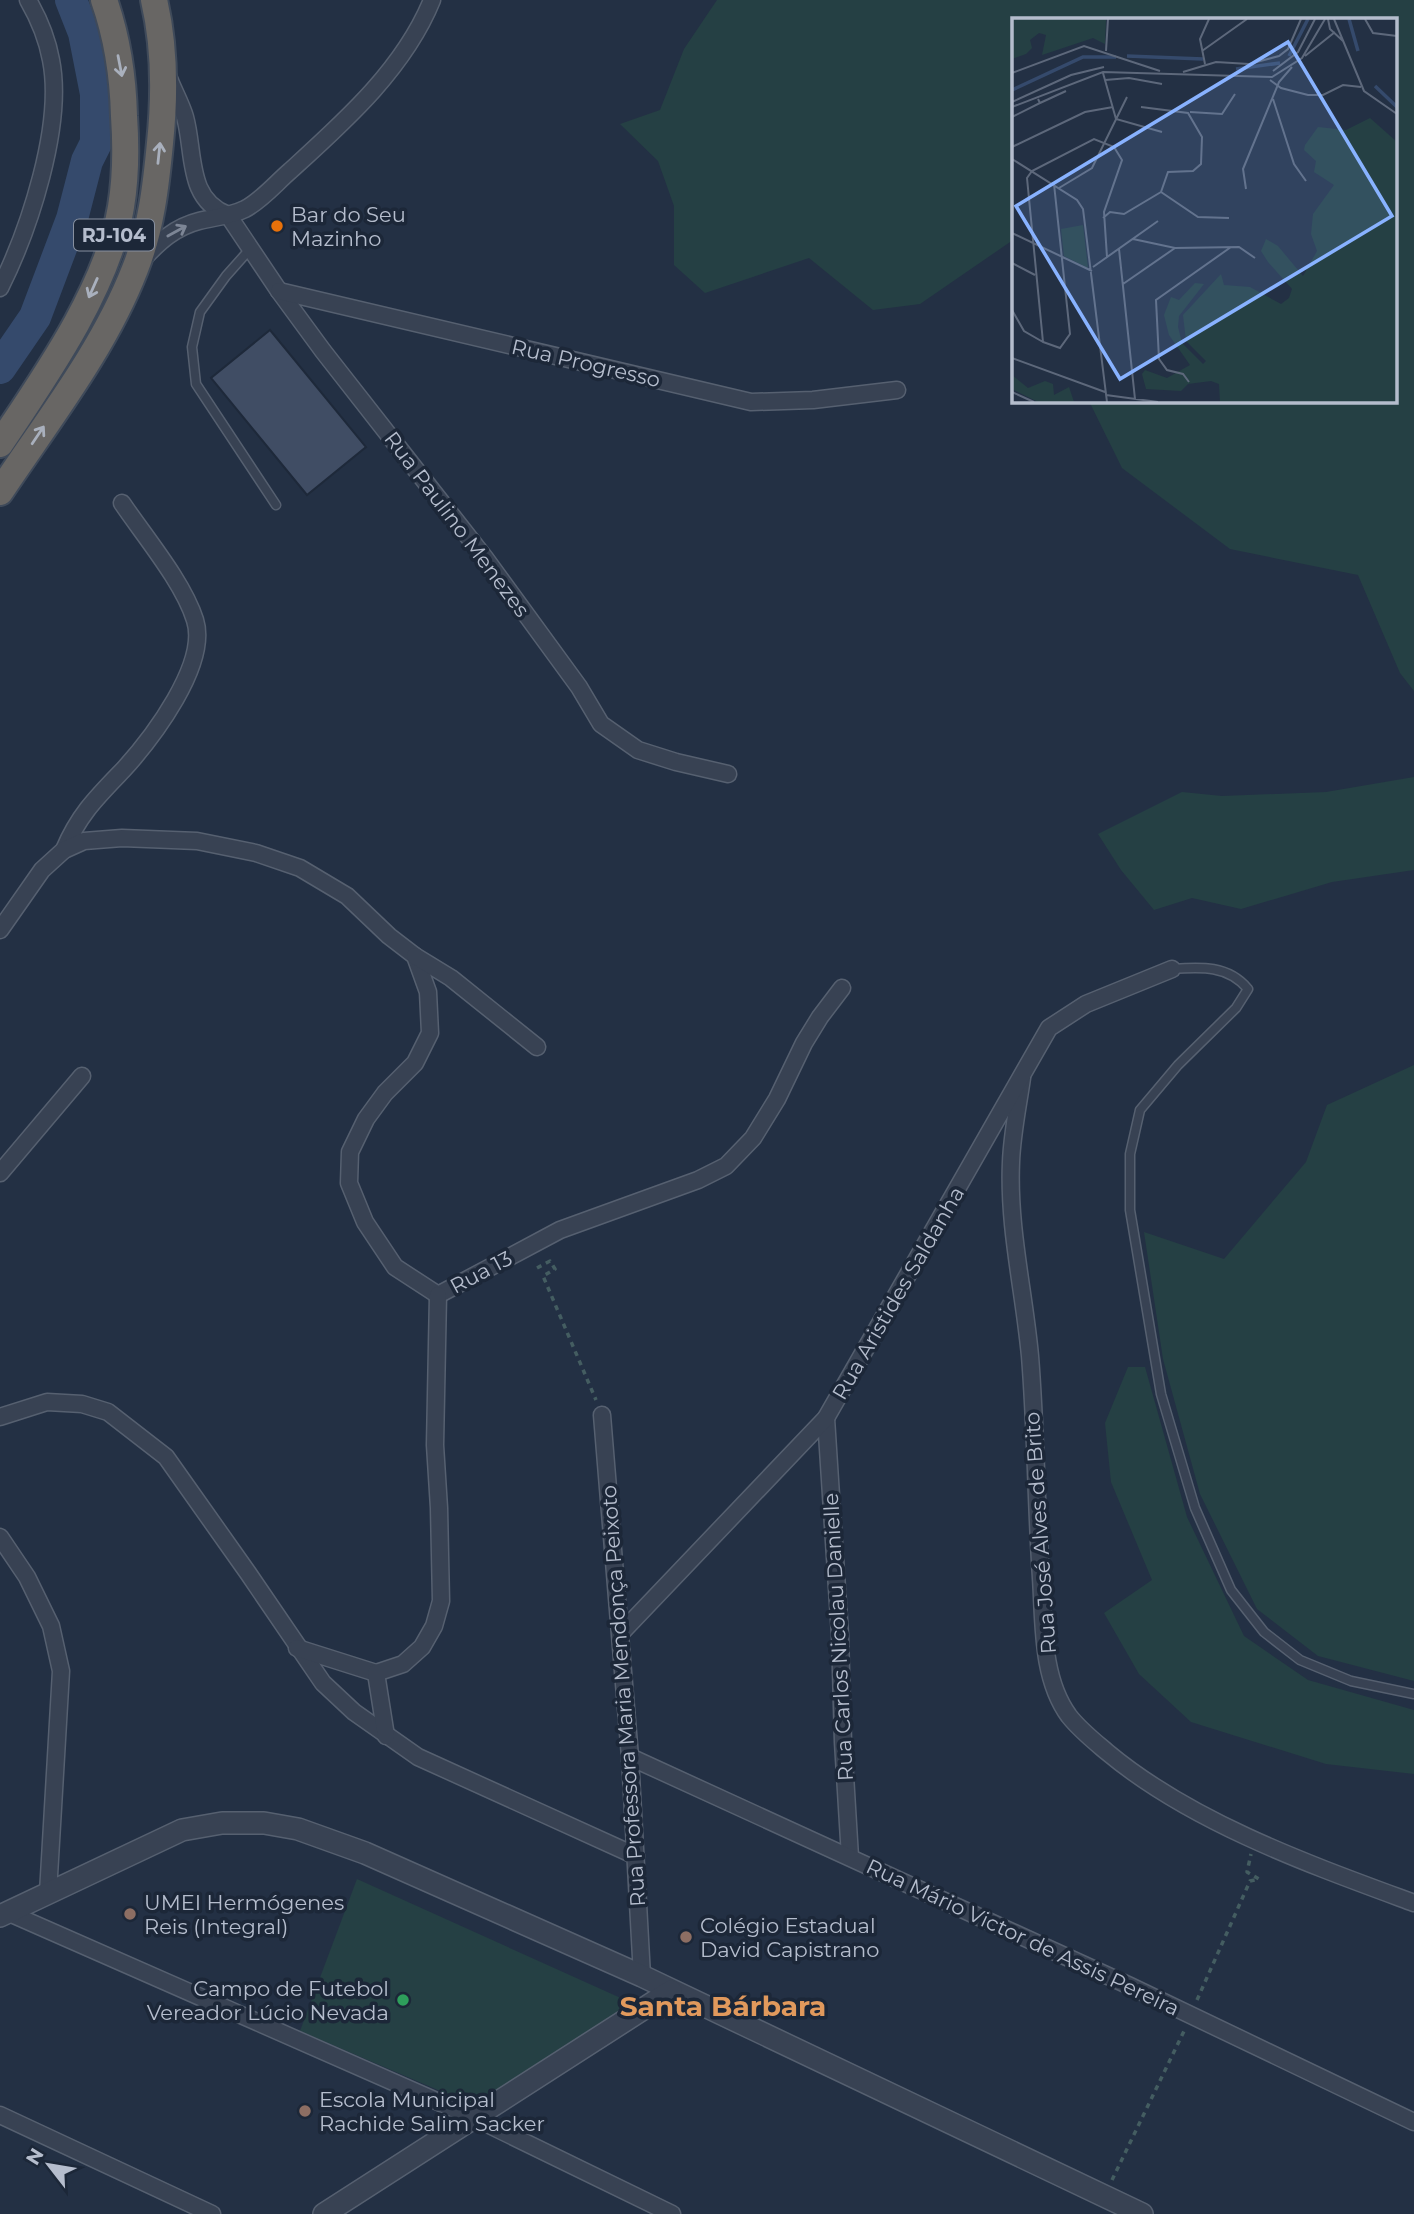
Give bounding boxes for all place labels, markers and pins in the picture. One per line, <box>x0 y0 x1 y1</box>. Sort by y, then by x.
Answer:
place label: Bar do Seu Mazinho <box>291 202 406 251</box>
marker: Bar do Seu Mazinho <box>269 218 285 234</box>
place label: UMEI Hermógenes Reis (Integral) <box>144 1890 344 1939</box>
marker: UMEI Hermógenes Reis (Integral) <box>122 1906 138 1922</box>
place label: Colégio Estadual David Capistrano <box>700 1913 879 1962</box>
marker: Colégio Estadual David Capistrano <box>678 1929 694 1945</box>
place label: Campo de Futebol Vereador Lúcio Nevada <box>147 1976 389 2025</box>
marker: Campo de Futebol Vereador Lúcio Nevada <box>395 1992 411 2008</box>
place label: Escola Municipal Rachide Salim Sacker <box>319 2087 545 2136</box>
marker: Escola Municipal Rachide Salim Sacker <box>297 2103 313 2119</box>

